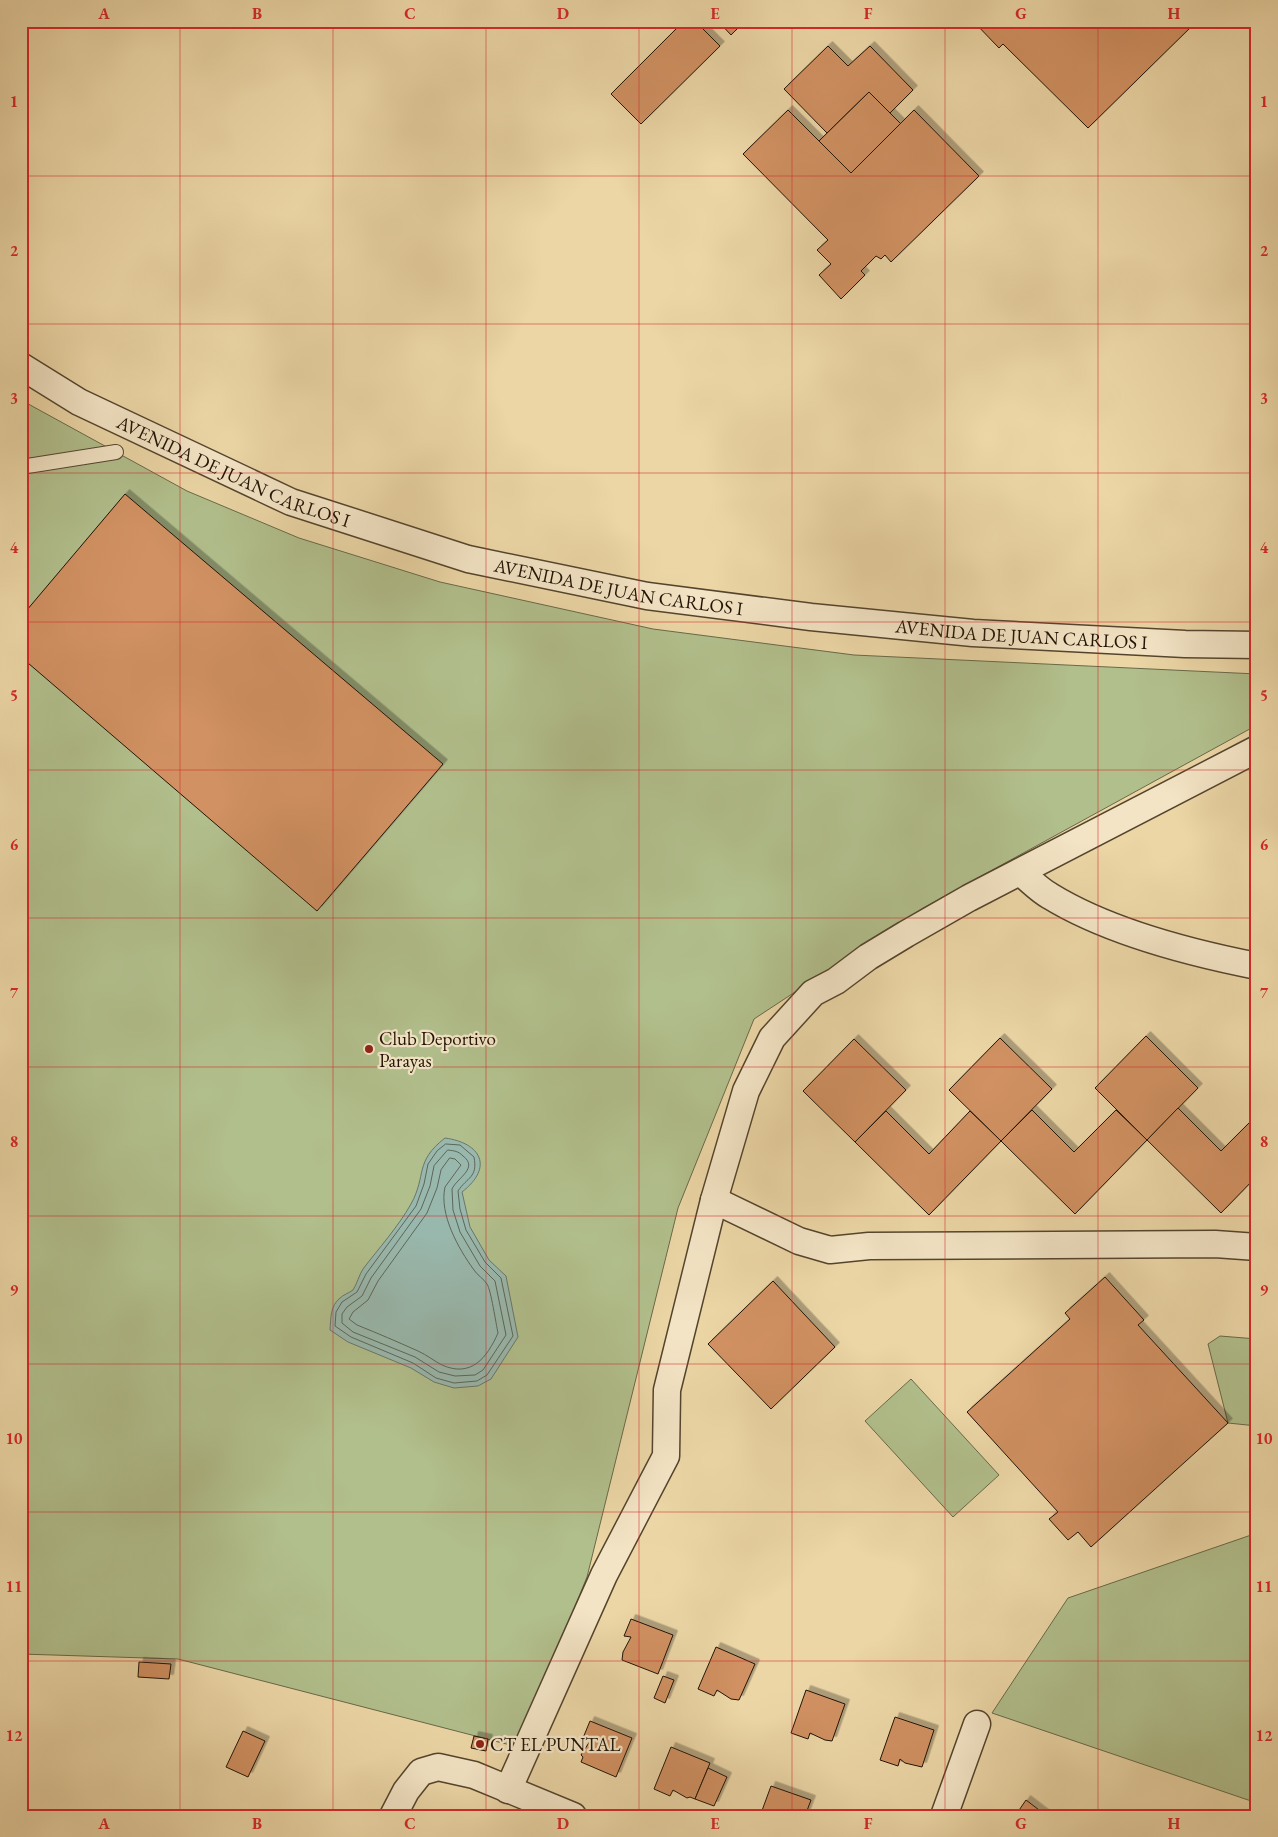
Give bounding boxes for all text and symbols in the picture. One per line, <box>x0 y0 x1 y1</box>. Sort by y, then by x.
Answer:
text: A <box>97 3 110 24</box>
text: B <box>252 3 262 24</box>
text: C <box>404 3 416 24</box>
text: D <box>557 3 569 24</box>
text: E <box>710 3 720 24</box>
text: F <box>864 3 873 24</box>
text: G <box>1015 3 1027 24</box>
text: H <box>1168 3 1181 24</box>
text: 1 <box>10 91 18 112</box>
text: 1 <box>1260 91 1268 112</box>
text: 2 <box>10 240 19 261</box>
text: 2 <box>1260 240 1269 261</box>
text: 3 <box>10 388 18 409</box>
text: 3 <box>1260 388 1268 409</box>
street label: AVENIDA DE JUAN CARLOS I <box>112 409 354 533</box>
text: 4 <box>10 537 19 558</box>
text: 4 <box>1260 537 1269 558</box>
street label: AVENIDA DE JUAN CARLOS I <box>491 552 745 621</box>
street label: AVENIDA DE JUAN CARLOS I <box>893 613 1149 655</box>
text: 5 <box>10 685 18 706</box>
text: 5 <box>1260 685 1268 706</box>
text: 6 <box>10 834 19 855</box>
text: 6 <box>1260 834 1269 855</box>
text: 7 <box>10 982 19 1003</box>
text: 7 <box>1260 982 1269 1003</box>
place label: Club Deportivo Parayas <box>379 1026 496 1073</box>
marker: Club Deportivo Parayas <box>363 1043 375 1055</box>
text: 8 <box>10 1131 18 1152</box>
text: 8 <box>1260 1131 1268 1152</box>
text: 9 <box>10 1279 19 1300</box>
text: 9 <box>1260 1279 1269 1300</box>
text: 10 <box>6 1428 23 1449</box>
text: 10 <box>1256 1428 1273 1449</box>
text: 11 <box>6 1576 22 1597</box>
text: 11 <box>1256 1576 1272 1597</box>
text: 12 <box>6 1725 23 1746</box>
text: 12 <box>1256 1725 1273 1746</box>
place label: CT EL PUNTAL <box>490 1732 621 1757</box>
marker: CT EL PUNTAL <box>474 1738 486 1750</box>
text: A <box>97 1813 110 1834</box>
text: B <box>252 1813 262 1834</box>
text: C <box>404 1813 416 1834</box>
text: D <box>557 1813 569 1834</box>
text: E <box>710 1813 720 1834</box>
text: F <box>864 1813 873 1834</box>
text: G <box>1015 1813 1027 1834</box>
text: H <box>1168 1813 1181 1834</box>

